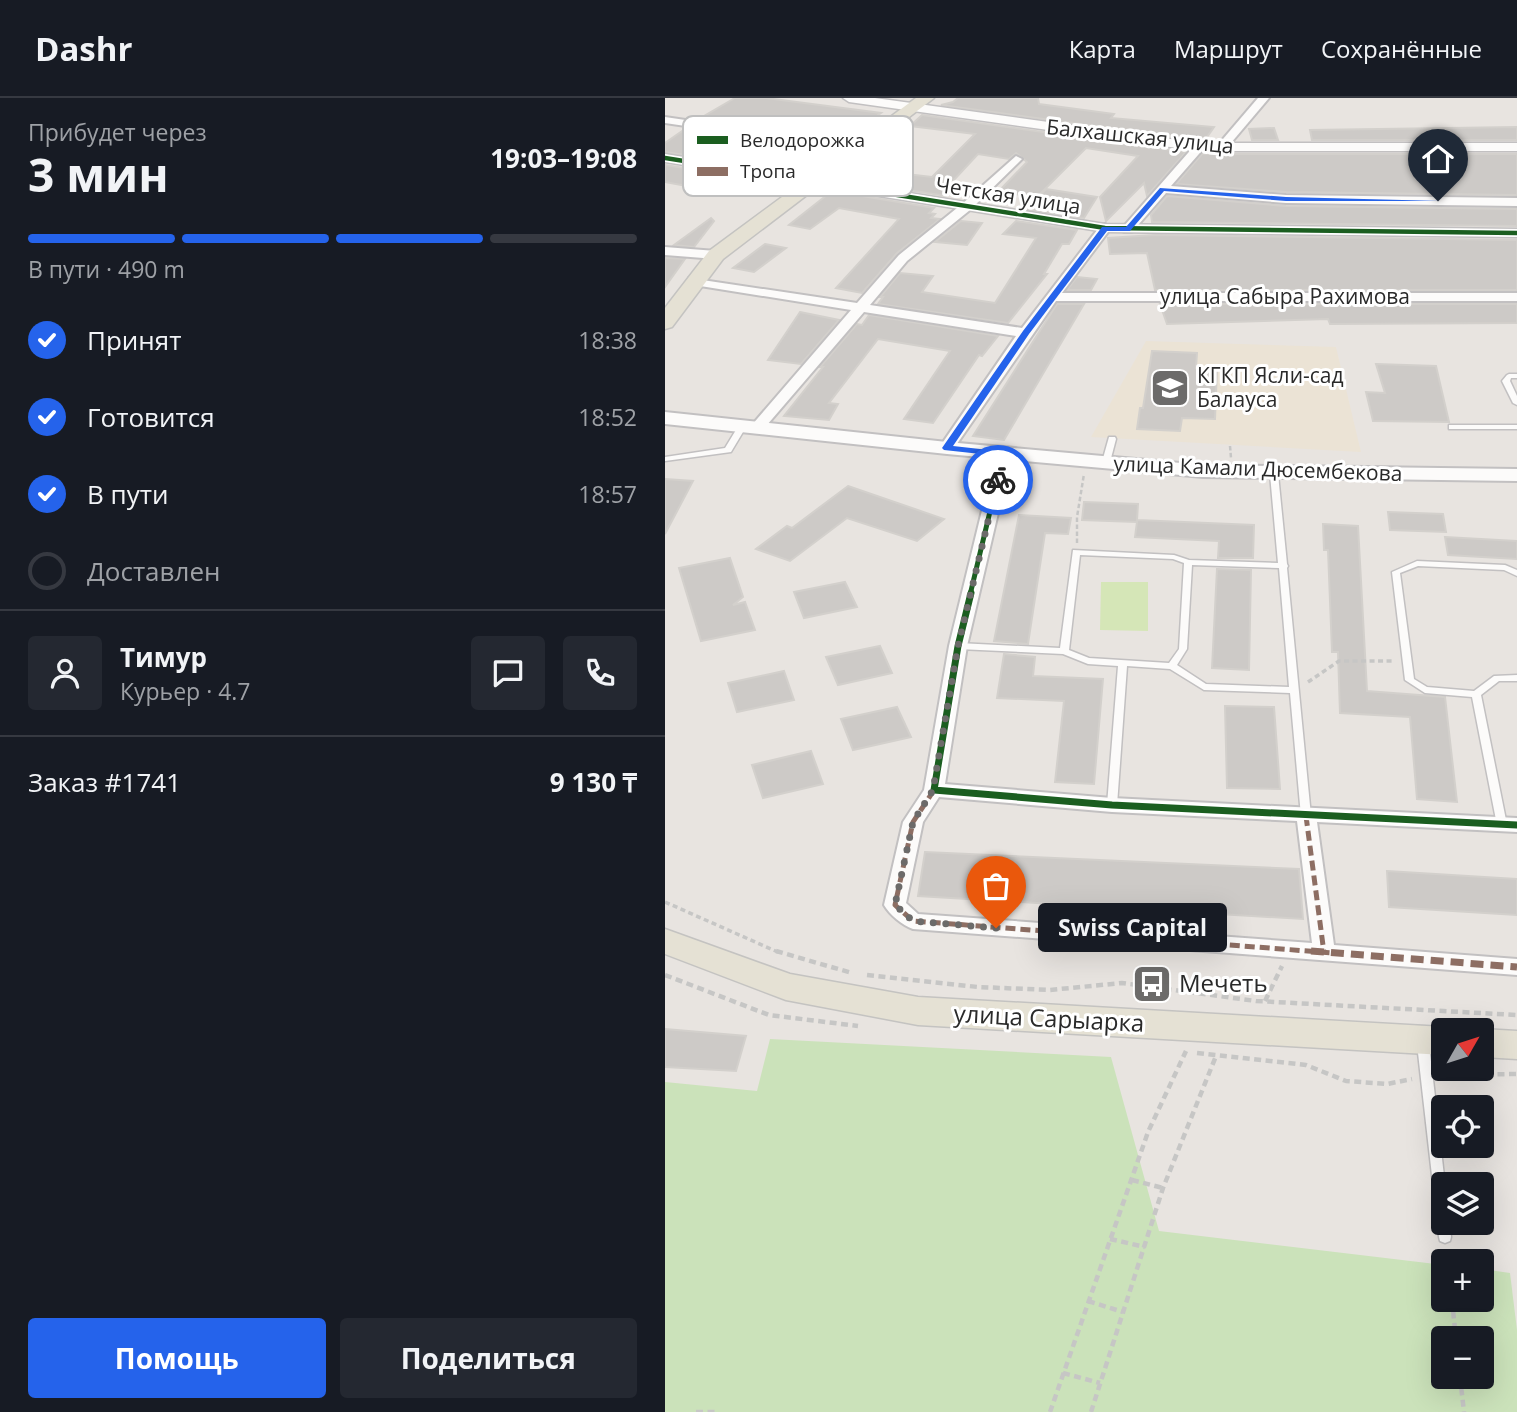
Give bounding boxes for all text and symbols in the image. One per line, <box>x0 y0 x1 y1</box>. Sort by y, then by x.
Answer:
text: Dashr <box>35 26 132 71</box>
text: Карта <box>1069 32 1136 65</box>
text: Маршрут <box>1174 32 1283 65</box>
text: Сохранённые <box>1321 32 1482 65</box>
street label: Балхашская улица <box>1045 112 1235 160</box>
text: Прибудет через <box>28 116 207 148</box>
legend <box>683 116 913 196</box>
text: Велодорожка <box>740 127 865 153</box>
pin <box>1408 129 1468 201</box>
text: 19:03–19:08 <box>490 140 637 176</box>
icon: home <box>1419 140 1457 178</box>
text: 3 мин <box>28 143 169 205</box>
text: Тропа <box>740 158 796 184</box>
street label: Четская улица <box>934 170 1083 220</box>
text: В пути · 490 m <box>28 253 185 285</box>
street label: улица Сабыра Рахимова <box>1160 282 1410 310</box>
icon: check <box>28 321 66 359</box>
text: Принят <box>87 322 181 358</box>
text: 18:38 <box>578 324 637 356</box>
place label: КГКП Ясли-сад Балауса <box>1197 361 1344 413</box>
school or university icon: КГКП Ясли-сад Балауса <box>1149 367 1191 409</box>
icon: check <box>28 398 66 436</box>
text: Готовится <box>87 399 215 435</box>
text: 18:52 <box>578 401 637 433</box>
courier <box>963 445 1033 515</box>
street label: улица Камали Дюсембекова <box>1113 449 1403 487</box>
icon: bike <box>979 461 1017 499</box>
icon: check <box>28 475 66 513</box>
text: В пути <box>87 476 168 512</box>
text: 18:57 <box>578 478 637 510</box>
text: Доставлен <box>87 553 220 589</box>
button: person <box>28 636 102 710</box>
button: chat <box>471 636 545 710</box>
button: phone <box>563 636 637 710</box>
text: Тимур <box>120 639 207 675</box>
text: Курьер · 4.7 <box>120 675 251 707</box>
text: Заказ #1741 <box>28 764 181 800</box>
text: 9 130 ₸ <box>550 764 637 800</box>
pin <box>966 856 1026 928</box>
icon: bag <box>977 867 1015 905</box>
callout: Swiss Capital <box>1038 904 1227 952</box>
text: Swiss Capital <box>1058 911 1207 943</box>
bus stop icon: Мечеть <box>1131 963 1173 1005</box>
place label: Мечеть <box>1179 966 1268 999</box>
street label: улица Сарыарка <box>953 996 1145 1039</box>
north arrow <box>1431 1018 1495 1082</box>
map controls <box>1431 1018 1494 1389</box>
button: locate <box>1431 1095 1494 1158</box>
button: layers <box>1431 1172 1494 1235</box>
button: + <box>1431 1249 1494 1312</box>
button: Помощь <box>28 1318 326 1398</box>
button: Поделиться <box>340 1318 637 1398</box>
button: − <box>1431 1326 1494 1389</box>

